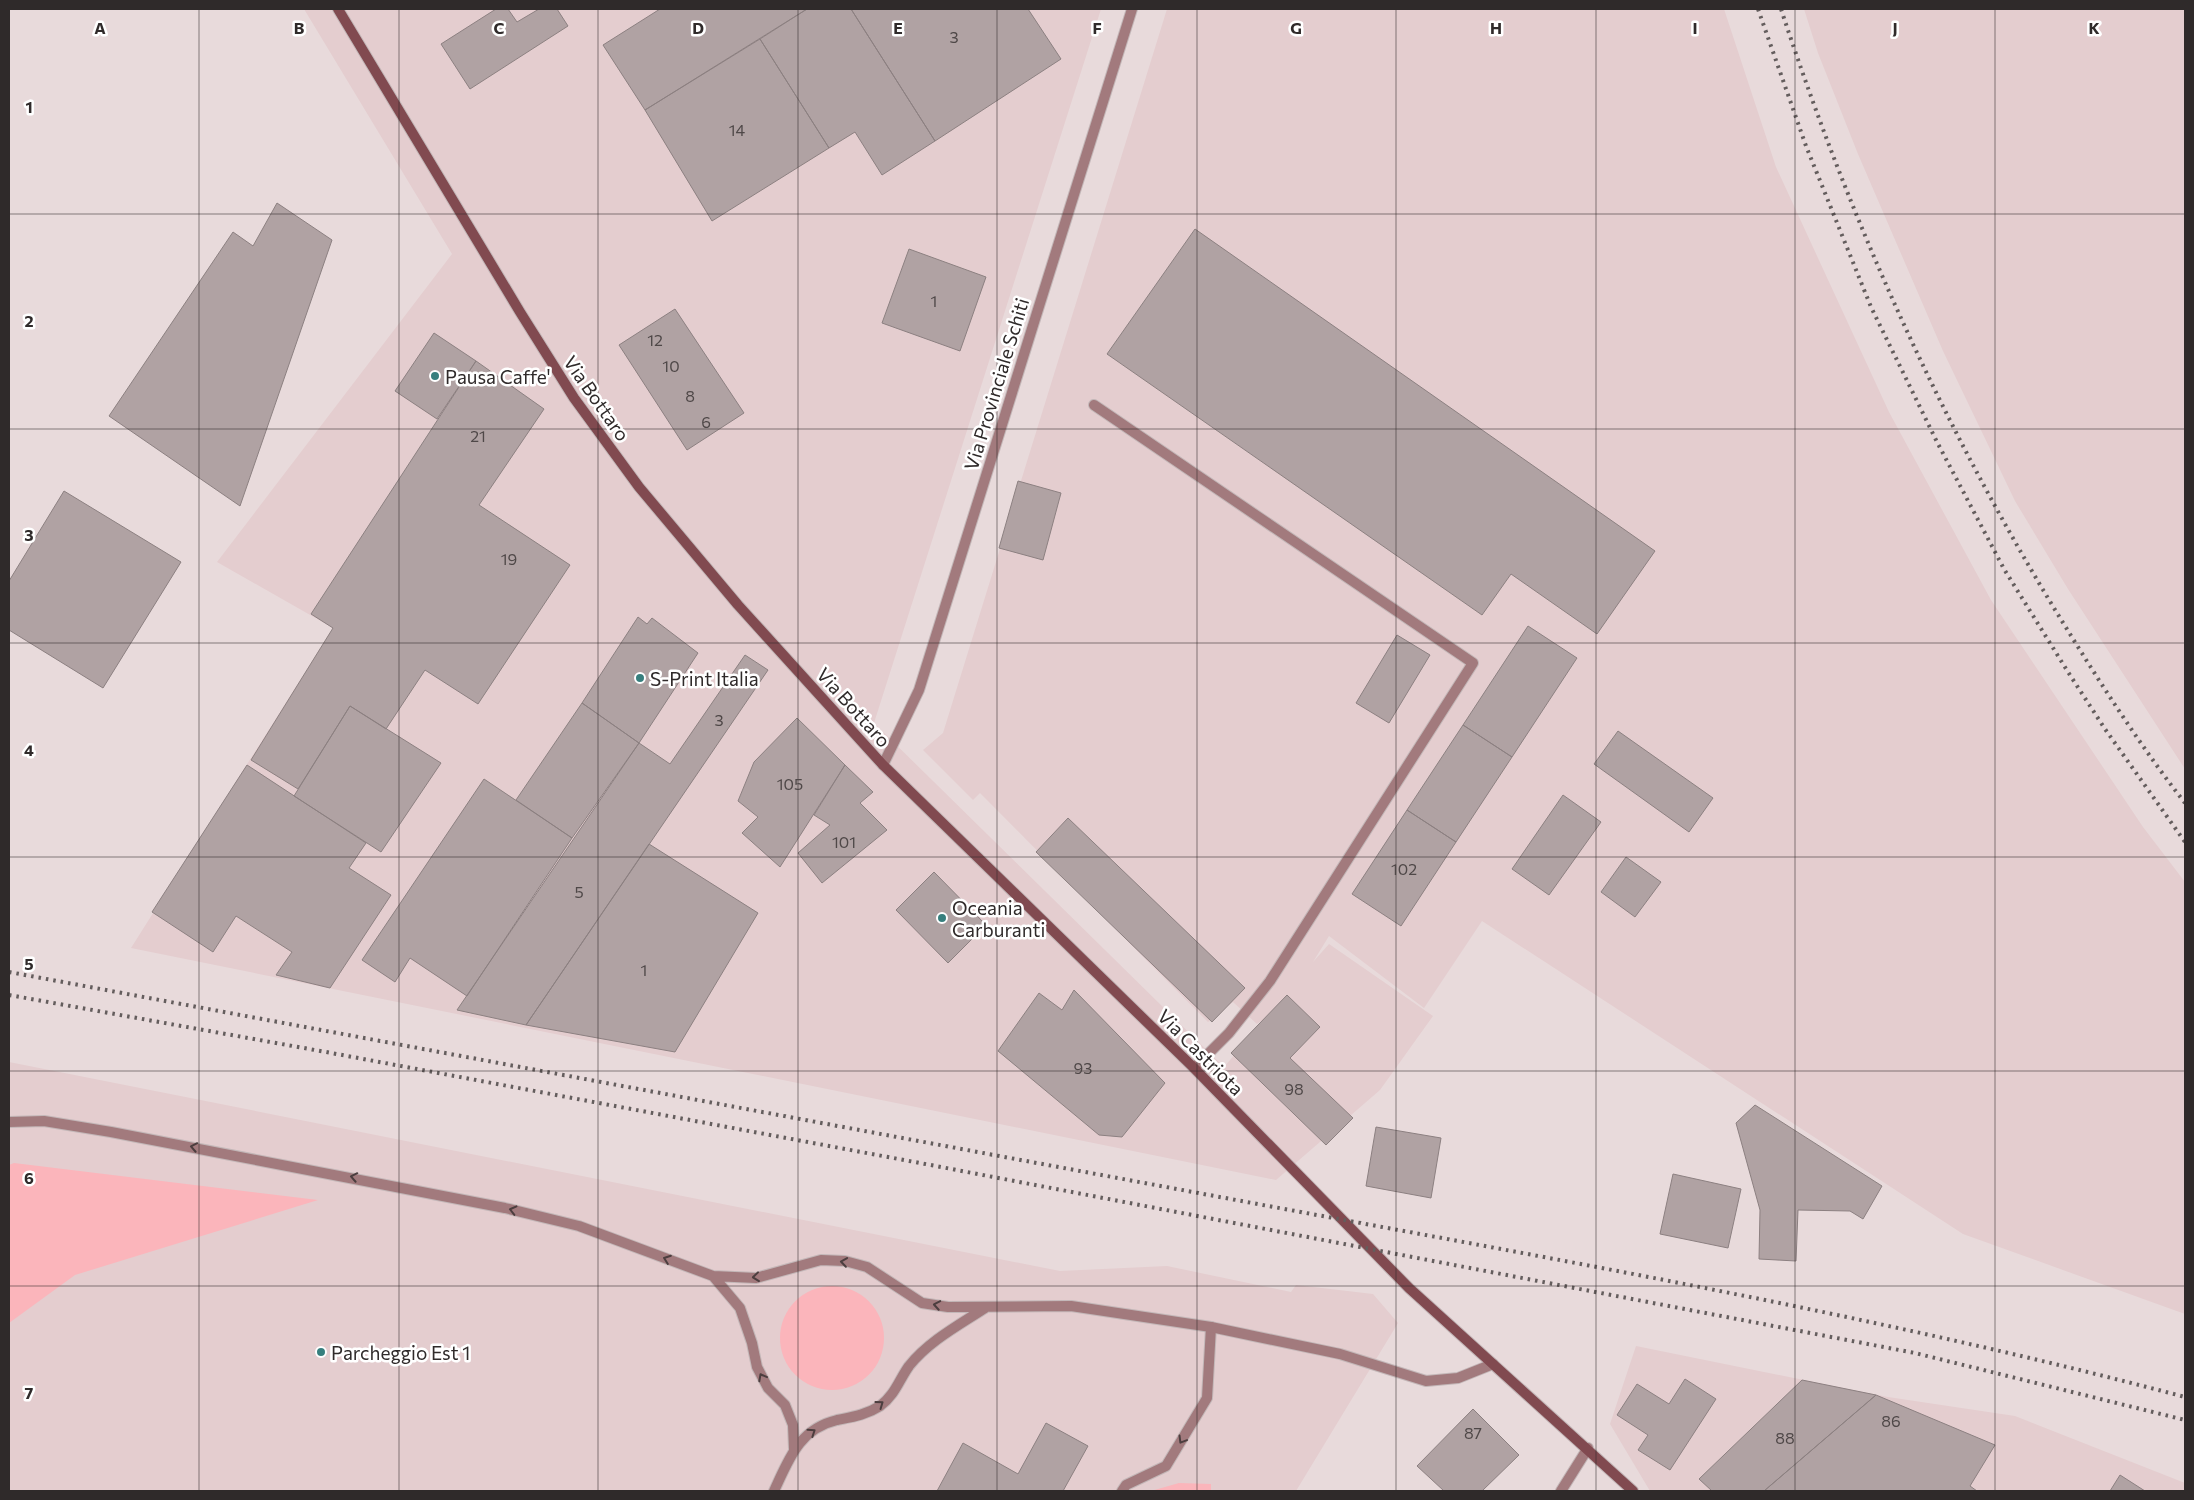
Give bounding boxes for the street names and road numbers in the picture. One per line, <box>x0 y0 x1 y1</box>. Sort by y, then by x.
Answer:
street label: Via Provinciale Schiti <box>959 295 1033 473</box>
street label: Via Bottaro <box>559 351 635 445</box>
street label: Via Bottaro <box>812 662 896 752</box>
street label: Via Castriota <box>1153 1004 1249 1100</box>

